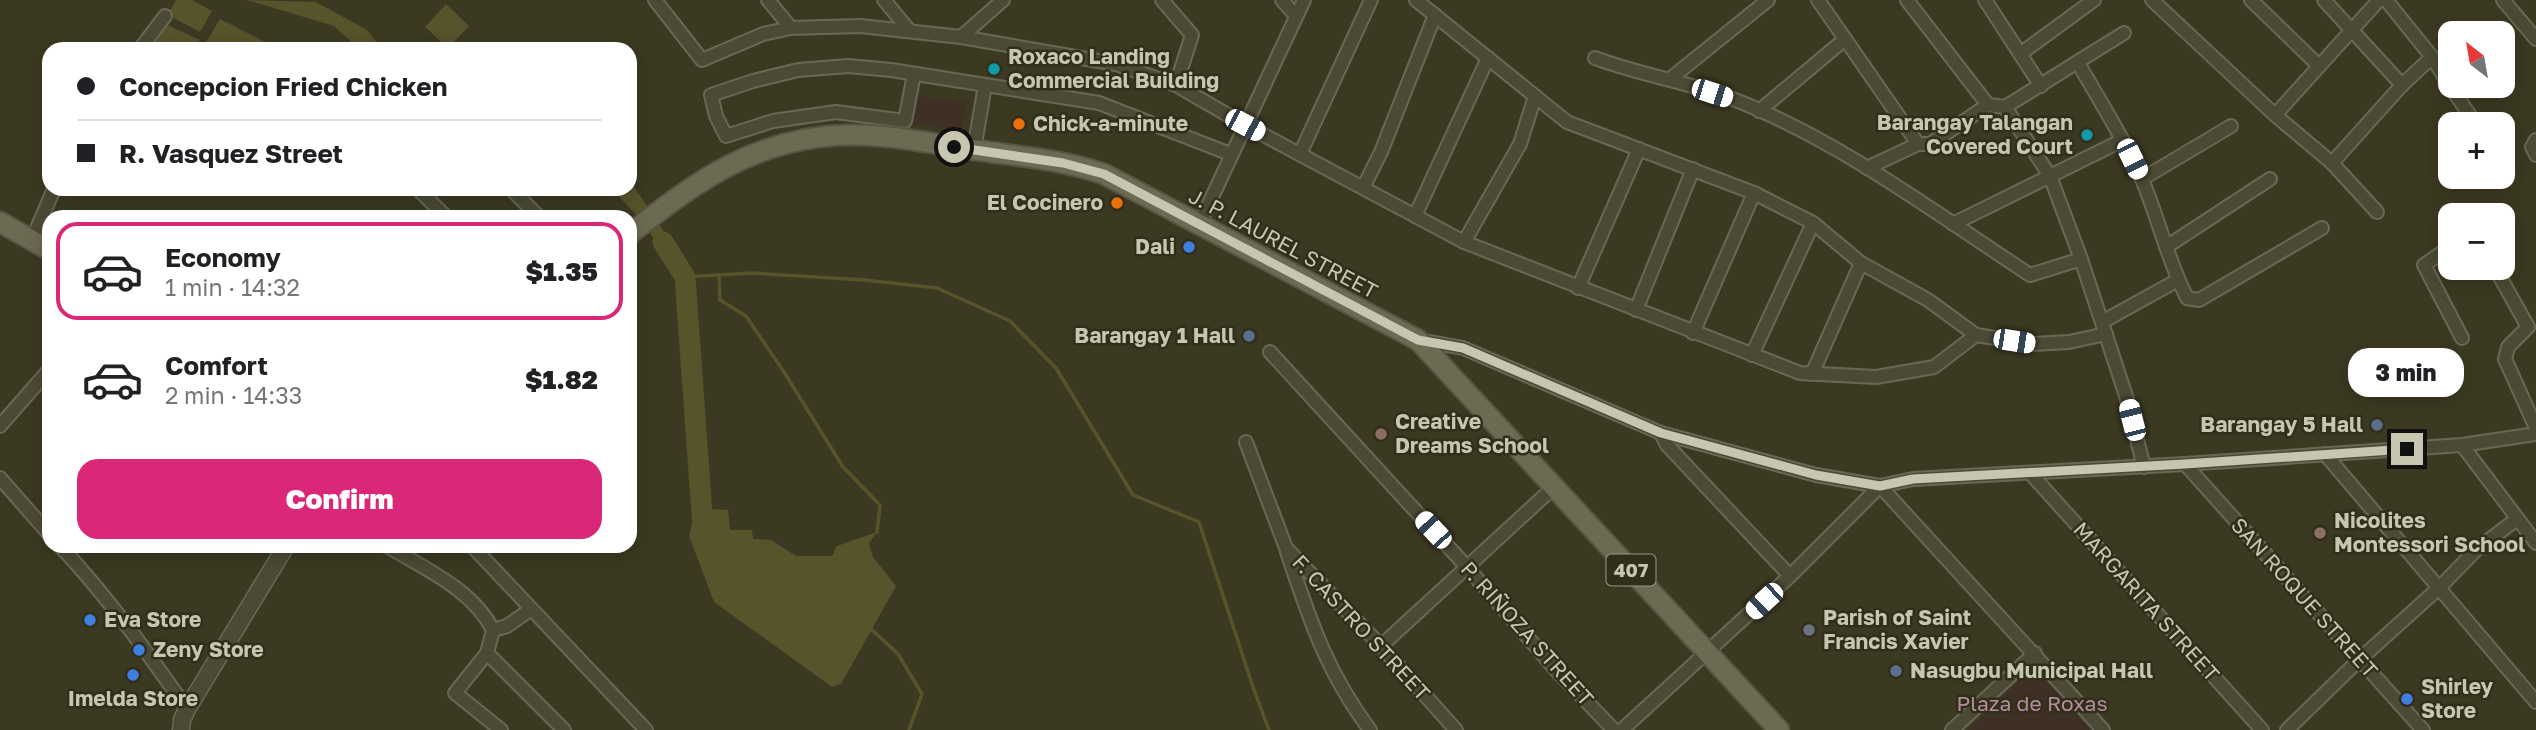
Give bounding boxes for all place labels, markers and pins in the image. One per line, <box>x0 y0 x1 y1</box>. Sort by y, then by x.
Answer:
place label: Roxaco Landing Commercial Building <box>1008 43 1219 93</box>
marker: Roxaco Landing Commercial Building <box>986 61 1002 77</box>
place label: Barangay Talangan Covered Court <box>1877 109 2073 159</box>
place label: Chick-a-minute <box>1033 110 1188 136</box>
marker: Chick-a-minute <box>1011 116 1027 132</box>
marker: Barangay Talangan Covered Court <box>2079 127 2095 143</box>
place label: El Cocinero <box>987 189 1103 215</box>
marker: El Cocinero <box>1109 195 1125 211</box>
place label: Dali <box>1135 233 1175 259</box>
marker: Dali <box>1181 239 1197 255</box>
place label: Barangay 1 Hall <box>1074 322 1235 348</box>
marker: Barangay 1 Hall <box>1241 328 1257 344</box>
place label: Creative Dreams School <box>1395 408 1549 458</box>
place label: Barangay 5 Hall <box>2200 411 2363 437</box>
marker: Barangay 5 Hall <box>2369 417 2385 433</box>
marker: Creative Dreams School <box>1373 426 1389 442</box>
place label: Nicolites Montessori School <box>2334 507 2525 557</box>
marker: Nicolites Montessori School <box>2312 525 2328 541</box>
place label: Parish of Saint Francis Xavier <box>1823 604 1971 654</box>
place label: Eva Store <box>104 606 201 632</box>
marker: Eva Store <box>82 612 98 628</box>
marker: Parish of Saint Francis Xavier <box>1801 622 1817 638</box>
place label: Zeny Store <box>153 636 264 662</box>
marker: Zeny Store <box>131 642 147 658</box>
place label: Nasugbu Municipal Hall <box>1910 657 2153 683</box>
marker: Nasugbu Municipal Hall <box>1888 663 1904 679</box>
marker: Imelda Store <box>125 667 141 683</box>
place label: Shirley Store <box>2421 673 2494 723</box>
place label: Imelda Store <box>68 685 198 711</box>
marker: Shirley Store <box>2399 691 2415 707</box>

